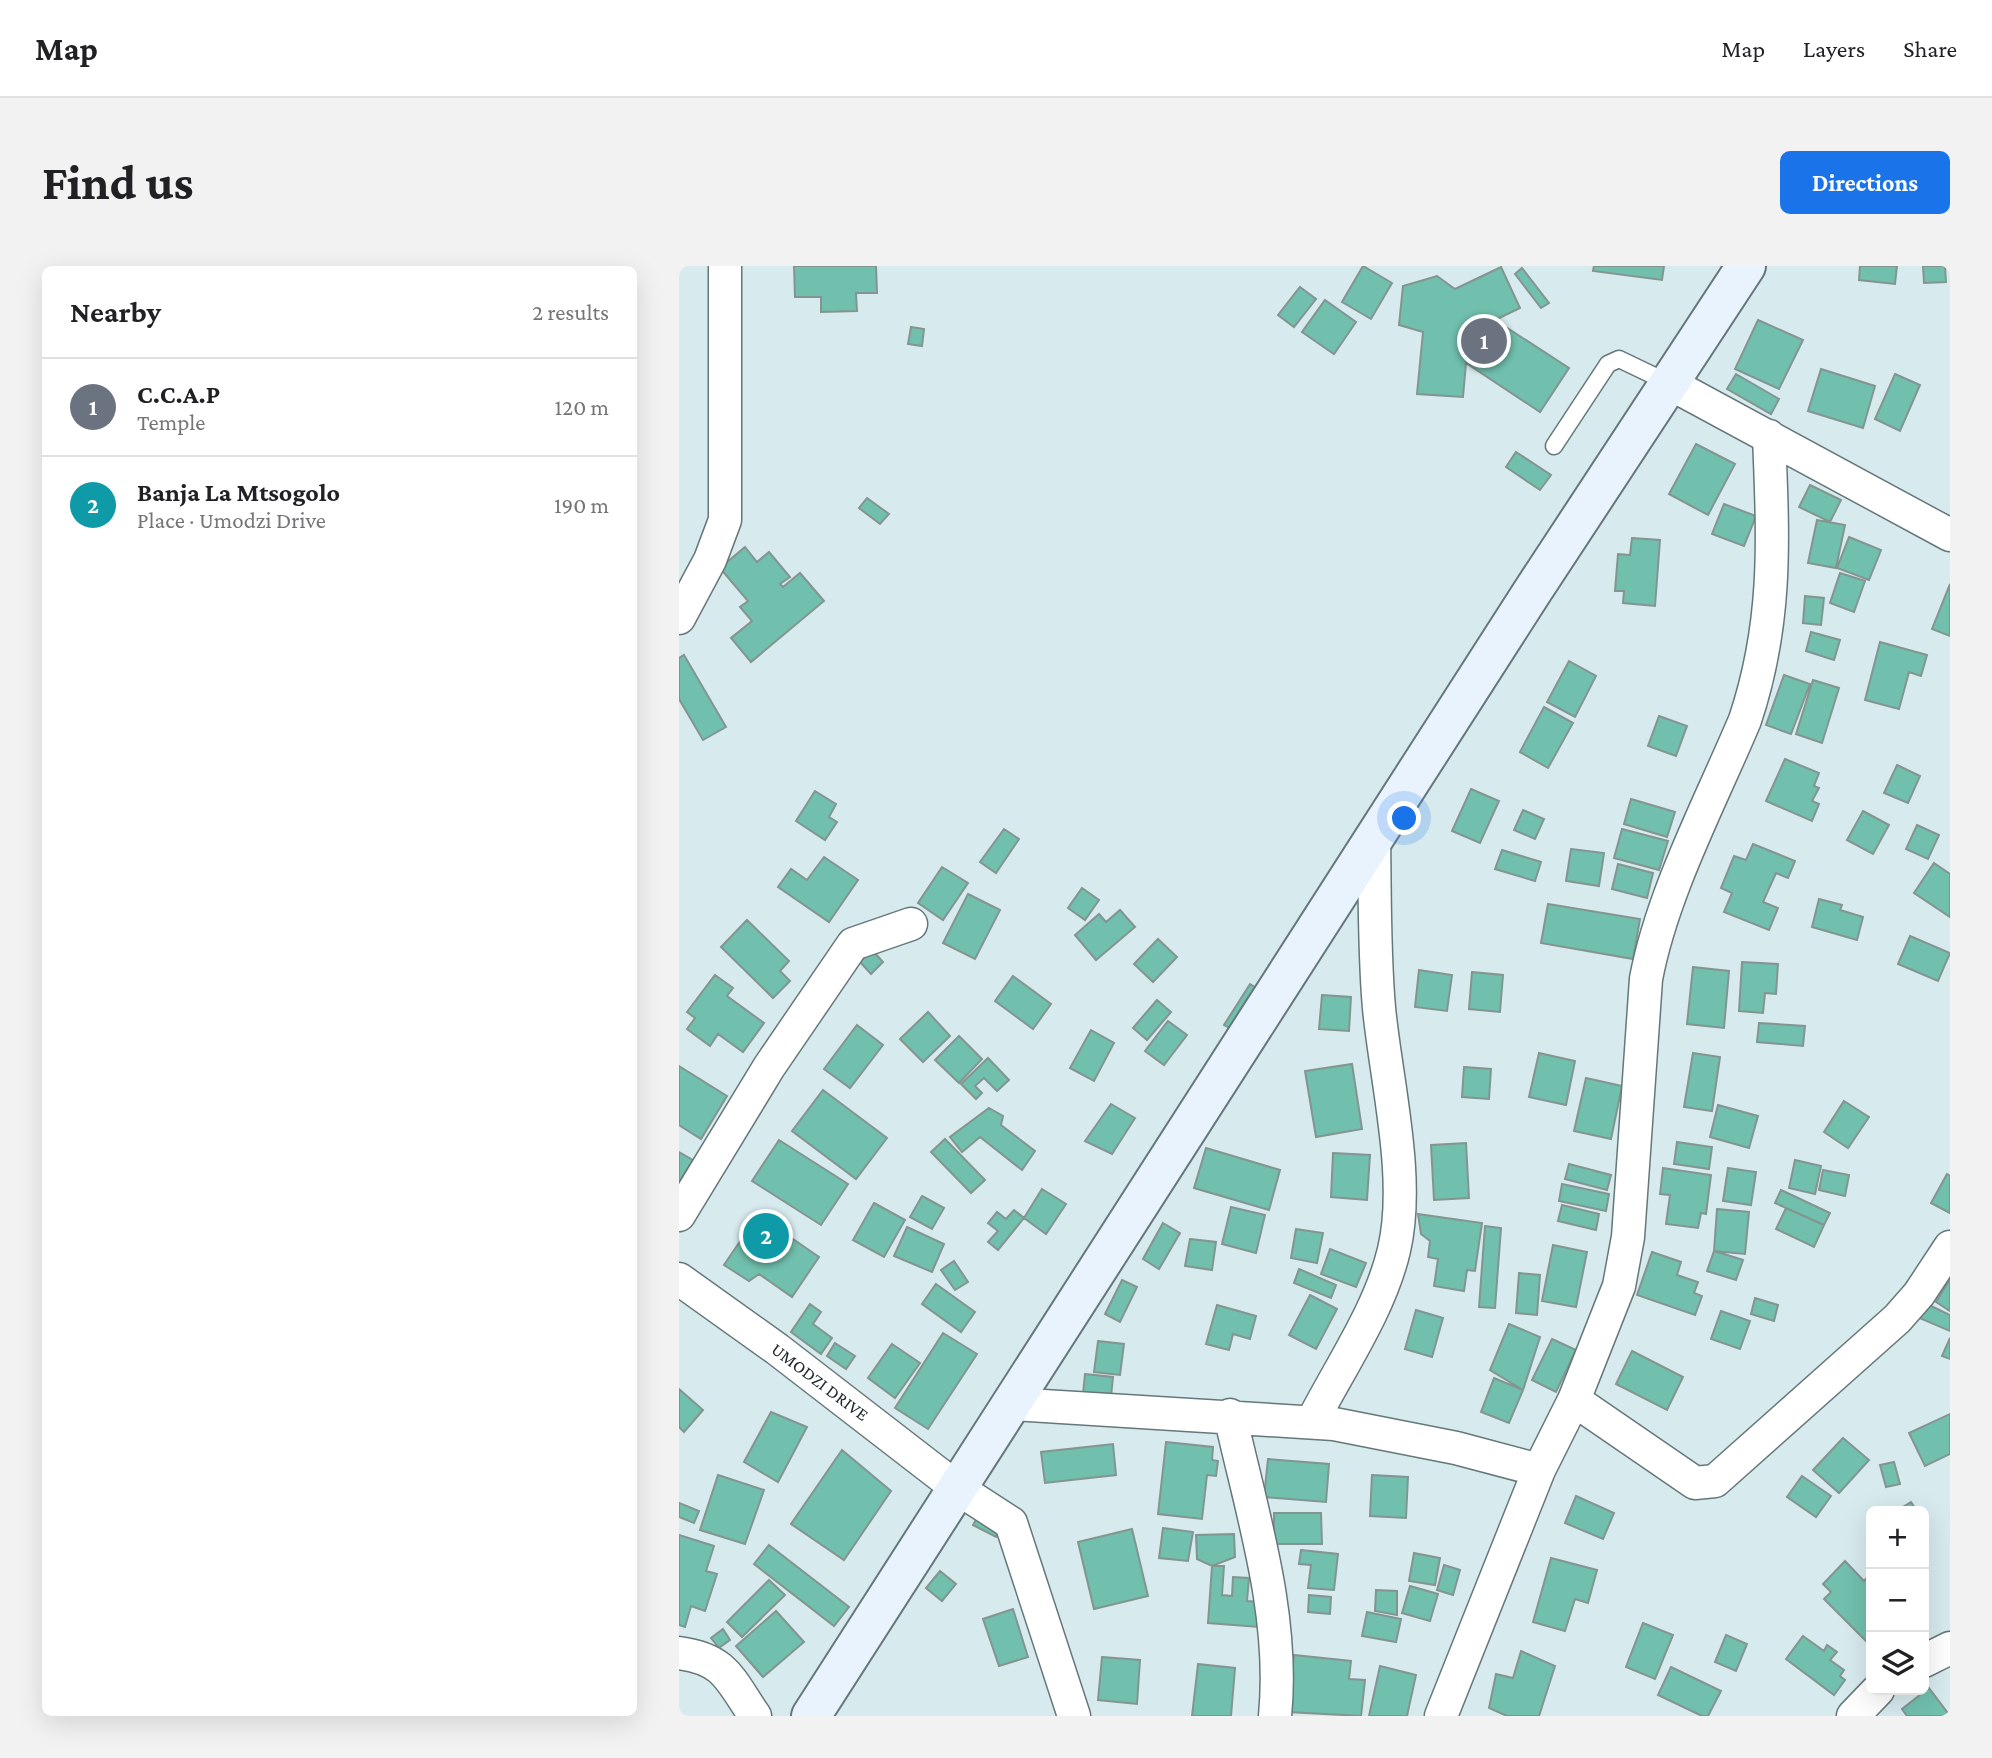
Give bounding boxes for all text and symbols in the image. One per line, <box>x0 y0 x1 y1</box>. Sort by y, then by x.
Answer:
text: Map <box>35 30 98 67</box>
text: Map <box>1721 35 1765 62</box>
text: Layers <box>1803 35 1865 62</box>
text: Share <box>1903 35 1957 62</box>
button: Directions <box>1780 151 1950 214</box>
text: Find us <box>42 155 194 210</box>
text: Nearby <box>70 295 161 328</box>
text: 2 results <box>532 299 609 325</box>
pin: 1 <box>1461 315 1507 367</box>
text: C.C.A.P <box>137 380 220 409</box>
text: 1 <box>89 394 97 420</box>
text: 120 m <box>555 394 609 420</box>
text: Temple <box>137 409 205 435</box>
text: Banja La Mtsogolo <box>137 478 340 507</box>
text: 2 <box>87 492 99 518</box>
text: 190 m <box>554 492 609 518</box>
text: Place · Umodzi Drive <box>137 507 326 533</box>
your location <box>1387 801 1421 835</box>
pin: 2 <box>743 1210 789 1262</box>
street label: UMODZI DRIVE <box>768 1339 873 1425</box>
map controls <box>1866 1506 1929 1695</box>
button: + <box>1866 1506 1929 1569</box>
button: − <box>1866 1569 1929 1632</box>
button: layers <box>1866 1632 1929 1695</box>

